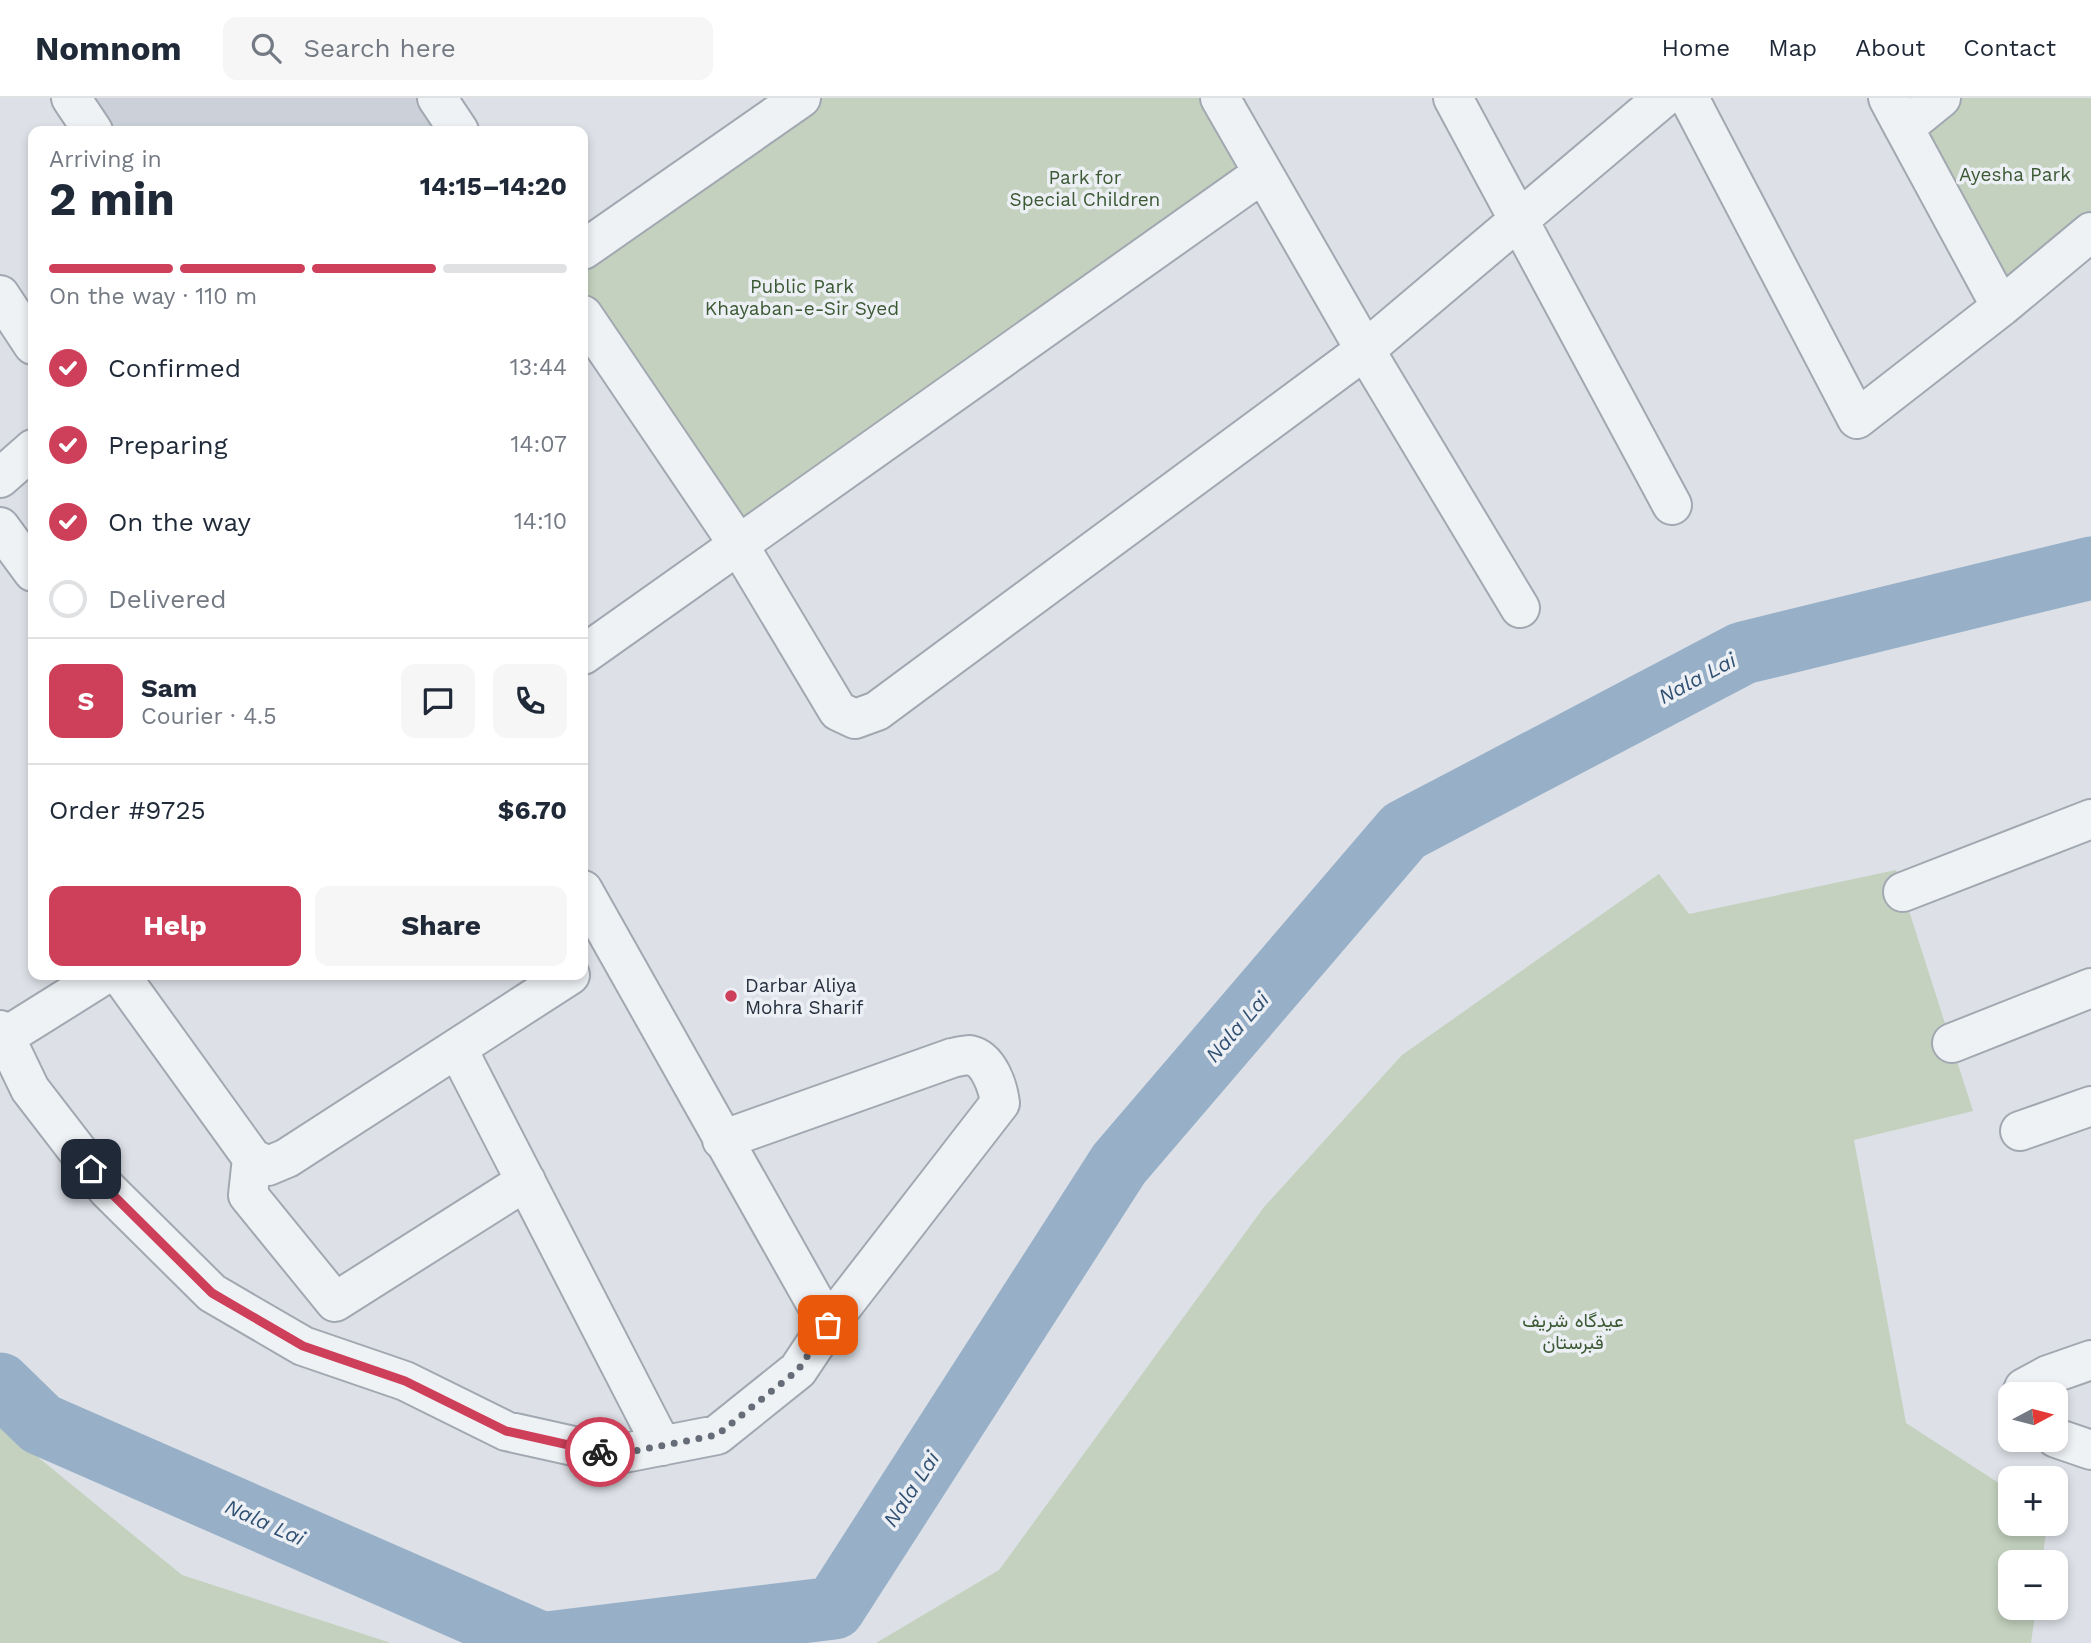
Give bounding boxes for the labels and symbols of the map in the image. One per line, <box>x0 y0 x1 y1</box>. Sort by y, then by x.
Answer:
park label: Ayesha Park <box>1959 163 2071 186</box>
park label: Park for Special Children <box>1010 166 1160 211</box>
park label: Public Park Khayaban-e-Sir Syed <box>705 275 899 320</box>
water label: Nala Lai <box>1654 647 1741 709</box>
place label: Darbar Aliya Mohra Sharif <box>745 974 864 1019</box>
water label: Nala Lai <box>1200 987 1274 1067</box>
marker: Darbar Aliya Mohra Sharif <box>723 988 739 1004</box>
pin <box>61 1139 121 1199</box>
pin <box>798 1295 858 1355</box>
park label: عیدگاہ شریف قبرستان <box>1522 1309 1624 1354</box>
north arrow <box>1998 1382 2068 1452</box>
courier <box>565 1417 635 1487</box>
water label: Nala Lai <box>878 1446 945 1531</box>
water label: Nala Lai <box>221 1493 309 1551</box>

